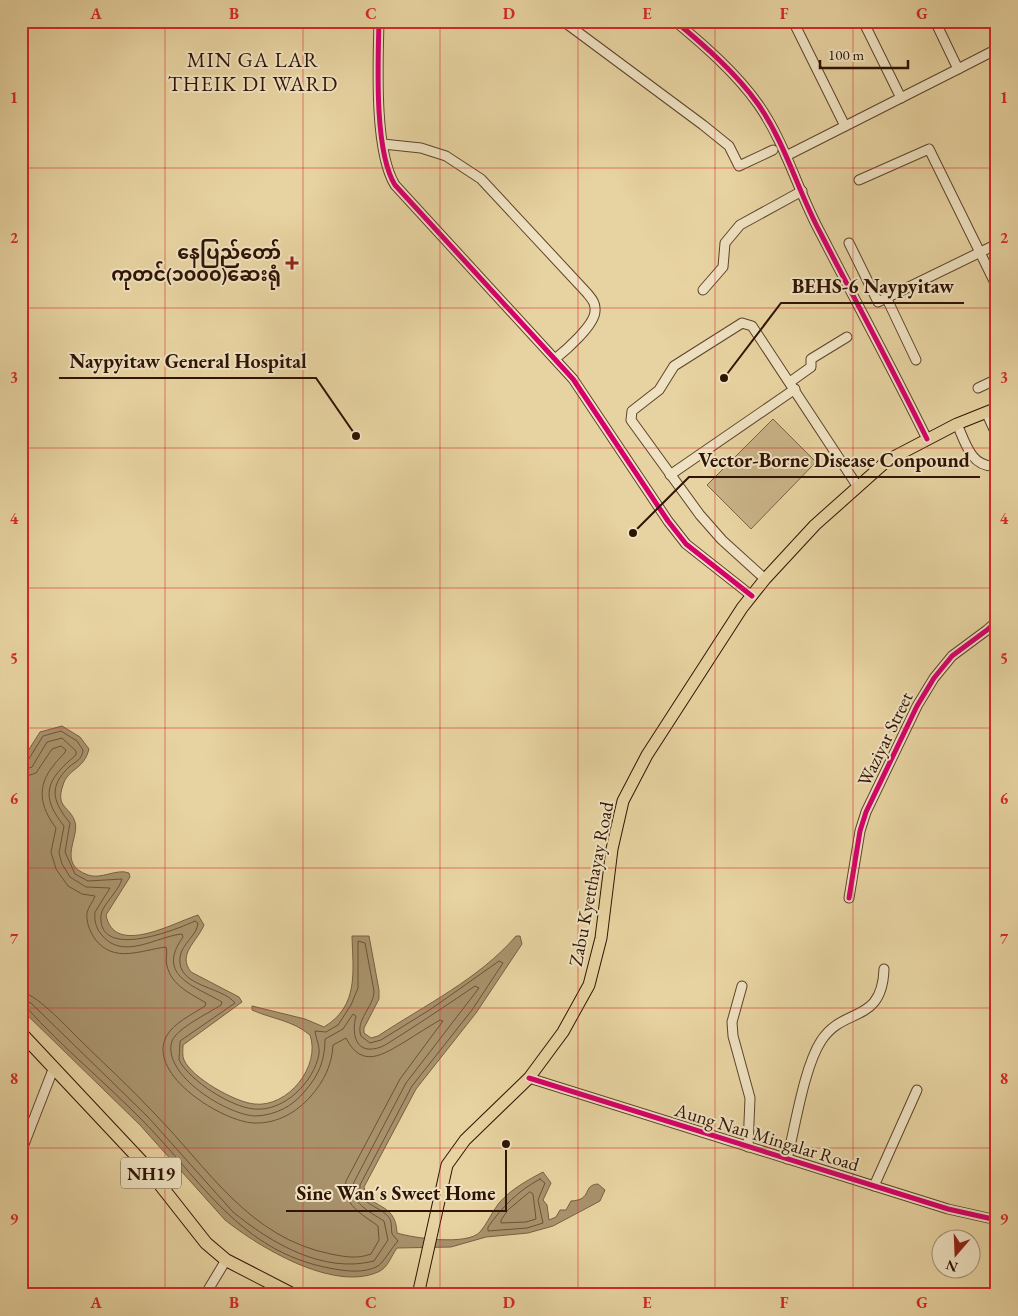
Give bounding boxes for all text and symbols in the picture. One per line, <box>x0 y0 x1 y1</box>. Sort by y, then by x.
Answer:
text: A <box>89 3 102 24</box>
text: B <box>229 3 239 24</box>
text: C <box>365 3 377 24</box>
text: D <box>503 3 515 24</box>
text: E <box>642 3 652 24</box>
text: F <box>780 3 789 24</box>
text: G <box>916 3 928 24</box>
scale bar <box>820 38 908 70</box>
text: 100 m <box>828 45 865 64</box>
district label: MIN GA LAR THEIK DI WARD <box>168 46 338 97</box>
text: 1 <box>10 87 18 108</box>
text: 1 <box>1000 87 1008 108</box>
text: 2 <box>10 227 19 248</box>
text: 2 <box>1000 227 1009 248</box>
place label: နေပြည်တော် ကုတင်(၁၀၀၀)ဆေးရုံ <box>111 239 281 290</box>
marker: နေပြည်တော် ကုတင်(၁၀၀၀)ဆေးရုံ <box>285 256 299 270</box>
callout: BEHS-6 Naypyitaw <box>781 268 964 303</box>
text: BEHS-6 Naypyitaw <box>792 273 954 299</box>
callout: Naypyitaw General Hospital <box>59 343 316 378</box>
text: Naypyitaw General Hospital <box>69 348 307 374</box>
text: 3 <box>10 367 18 388</box>
text: 3 <box>1000 367 1008 388</box>
callout: Vector-Borne Disease Conpound <box>689 442 980 477</box>
text: Vector-Borne Disease Conpound <box>698 447 970 473</box>
text: 4 <box>10 508 19 529</box>
text: 4 <box>1000 508 1009 529</box>
text: 5 <box>10 648 18 669</box>
text: 5 <box>1000 648 1008 669</box>
street label: Waziyar Street <box>851 688 919 790</box>
text: 6 <box>10 788 19 809</box>
text: 6 <box>1000 788 1009 809</box>
street label: Zabu Kyetthayay Road <box>563 799 619 968</box>
text: 7 <box>10 928 19 949</box>
text: 7 <box>1000 928 1009 949</box>
text: 8 <box>10 1068 18 1089</box>
text: 8 <box>1000 1068 1008 1089</box>
street label: Aung Nan Mingalar Road <box>671 1097 863 1177</box>
road number: NH19 <box>121 1158 181 1188</box>
callout: Sine Wan´s Sweet Home <box>286 1176 506 1211</box>
text: Sine Wan´s Sweet Home <box>296 1180 496 1206</box>
text: 9 <box>10 1208 19 1229</box>
text: 9 <box>1000 1208 1009 1229</box>
north arrow <box>930 1228 980 1278</box>
text: N <box>943 1256 960 1277</box>
text: A <box>89 1292 102 1313</box>
text: B <box>229 1292 239 1313</box>
text: C <box>365 1292 377 1313</box>
text: D <box>503 1292 515 1313</box>
text: E <box>642 1292 652 1313</box>
text: F <box>780 1292 789 1313</box>
text: G <box>916 1292 928 1313</box>

